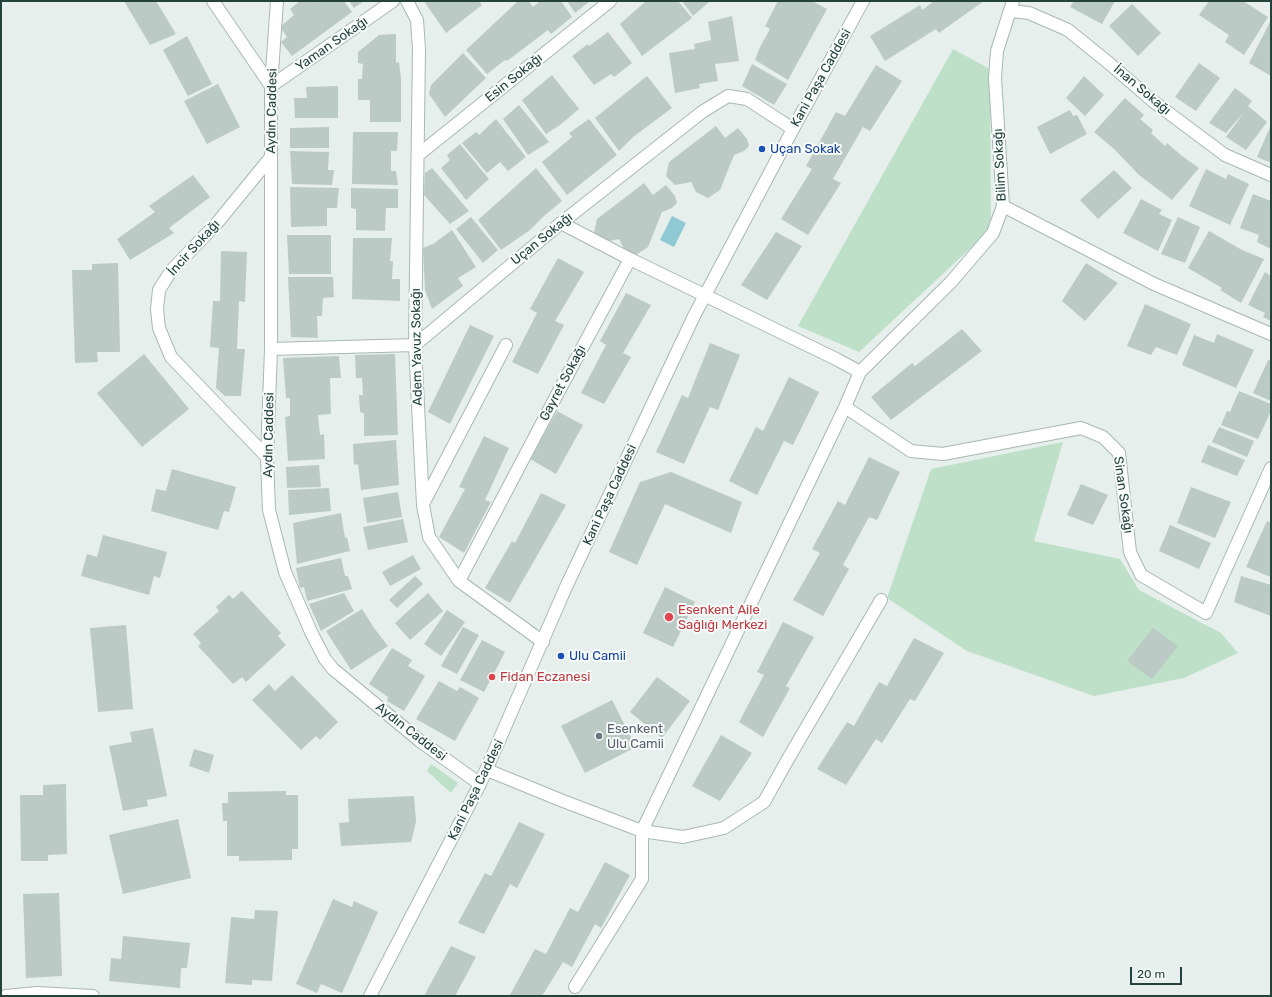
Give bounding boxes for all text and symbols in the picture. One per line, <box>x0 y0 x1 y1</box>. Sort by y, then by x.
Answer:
street label: Yaman Sokağı <box>293 13 371 75</box>
street label: Kani Paşa Caddesi <box>788 26 854 130</box>
street label: Esin Sokağı <box>482 50 546 106</box>
street label: İnan Sokağı <box>1110 62 1174 118</box>
street label: Aydın Caddesi <box>263 68 281 154</box>
street label: Bilim Sokağı <box>990 128 1010 202</box>
place label: Uçan Sokak <box>770 141 841 157</box>
marker: Uçan Sokak <box>757 144 767 154</box>
street label: Uçan Sokağı <box>508 209 576 269</box>
street label: İncir Sokağı <box>165 217 223 279</box>
street label: Adem Yavuz Sokağı <box>408 288 426 406</box>
street label: Gayret Sokağı <box>536 342 590 424</box>
street label: Aydın Caddesi <box>260 392 278 478</box>
street label: Kani Paşa Caddesi <box>580 442 640 548</box>
street label: Sinan Sokağı <box>1110 456 1136 534</box>
place label: Esenkent Aile Sağlığı Merkezi <box>678 602 767 633</box>
marker: Esenkent Aile Sağlığı Merkezi <box>663 611 675 623</box>
place label: Ulu Camii <box>569 648 626 664</box>
marker: Ulu Camii <box>556 651 566 661</box>
place label: Fidan Eczanesi <box>500 669 590 685</box>
marker: Fidan Eczanesi <box>487 672 497 682</box>
street label: Aydın Caddesi <box>372 700 450 764</box>
place label: Esenkent Ulu Camii <box>607 721 664 752</box>
marker: Esenkent Ulu Camii <box>594 731 604 741</box>
street label: Kani Paşa Caddesi <box>445 737 507 843</box>
scale bar <box>1132 959 1184 985</box>
text: 20 m <box>1137 967 1165 981</box>

